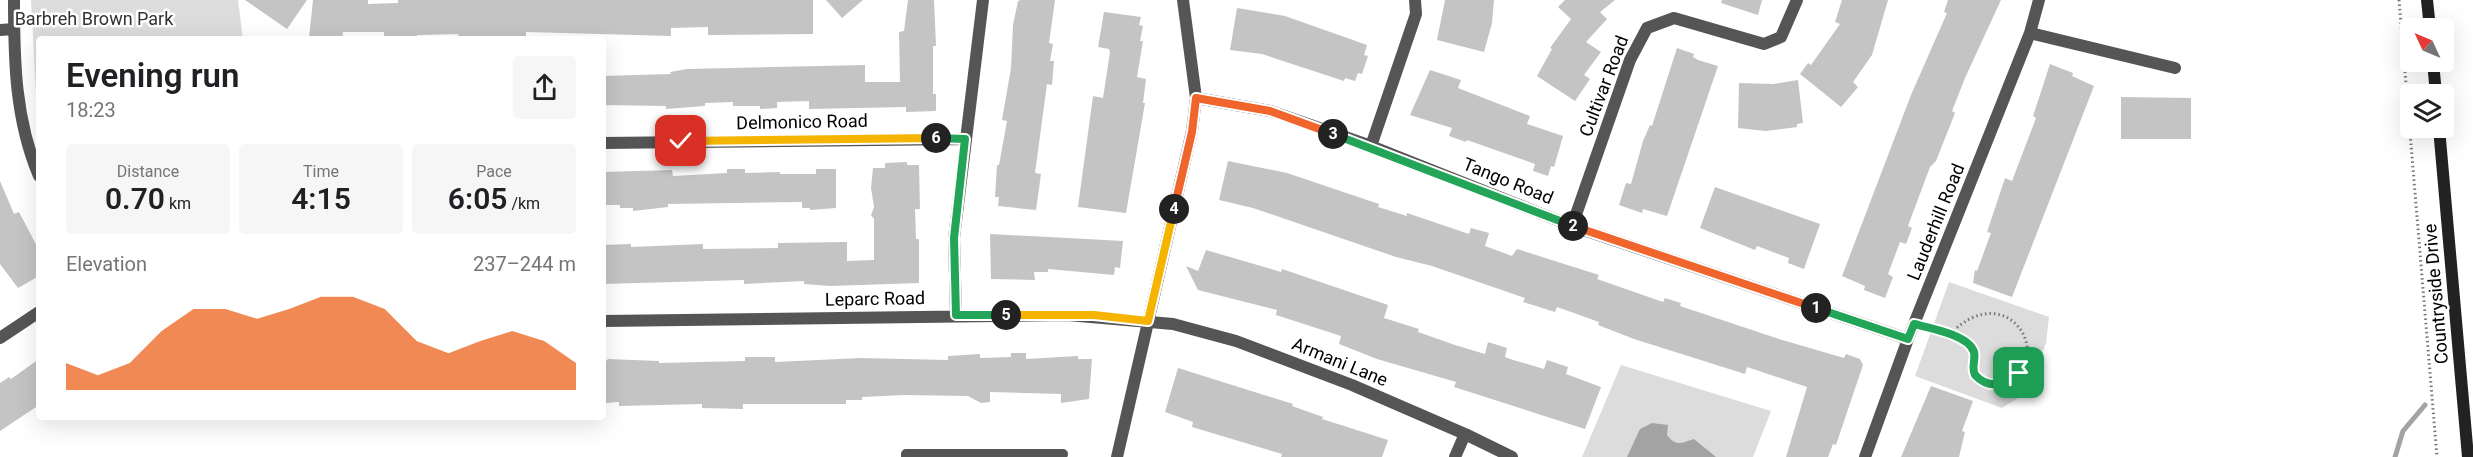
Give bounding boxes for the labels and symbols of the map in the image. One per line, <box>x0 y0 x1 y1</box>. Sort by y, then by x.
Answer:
park label: Barbreh Brown Park <box>15 8 174 29</box>
north arrow <box>2400 18 2454 72</box>
street label: Cultivar Road <box>1575 32 1632 139</box>
street label: Delmonico Road <box>736 110 868 133</box>
pin <box>655 115 706 166</box>
pin: 3 <box>1318 119 1348 149</box>
pin: 6 <box>921 123 951 153</box>
street label: Tango Road <box>1460 153 1556 208</box>
street label: Lauderhill Road <box>1903 160 1969 283</box>
pin: 4 <box>1159 194 1189 224</box>
pin: 2 <box>1558 211 1588 241</box>
street label: Countryside Drive <box>2419 223 2452 365</box>
street label: Leparc Road <box>825 287 925 310</box>
pin: 1 <box>1801 293 1831 323</box>
pin: 5 <box>991 300 1021 330</box>
street label: Armani Lane <box>1289 333 1391 390</box>
pin <box>1993 347 2044 398</box>

